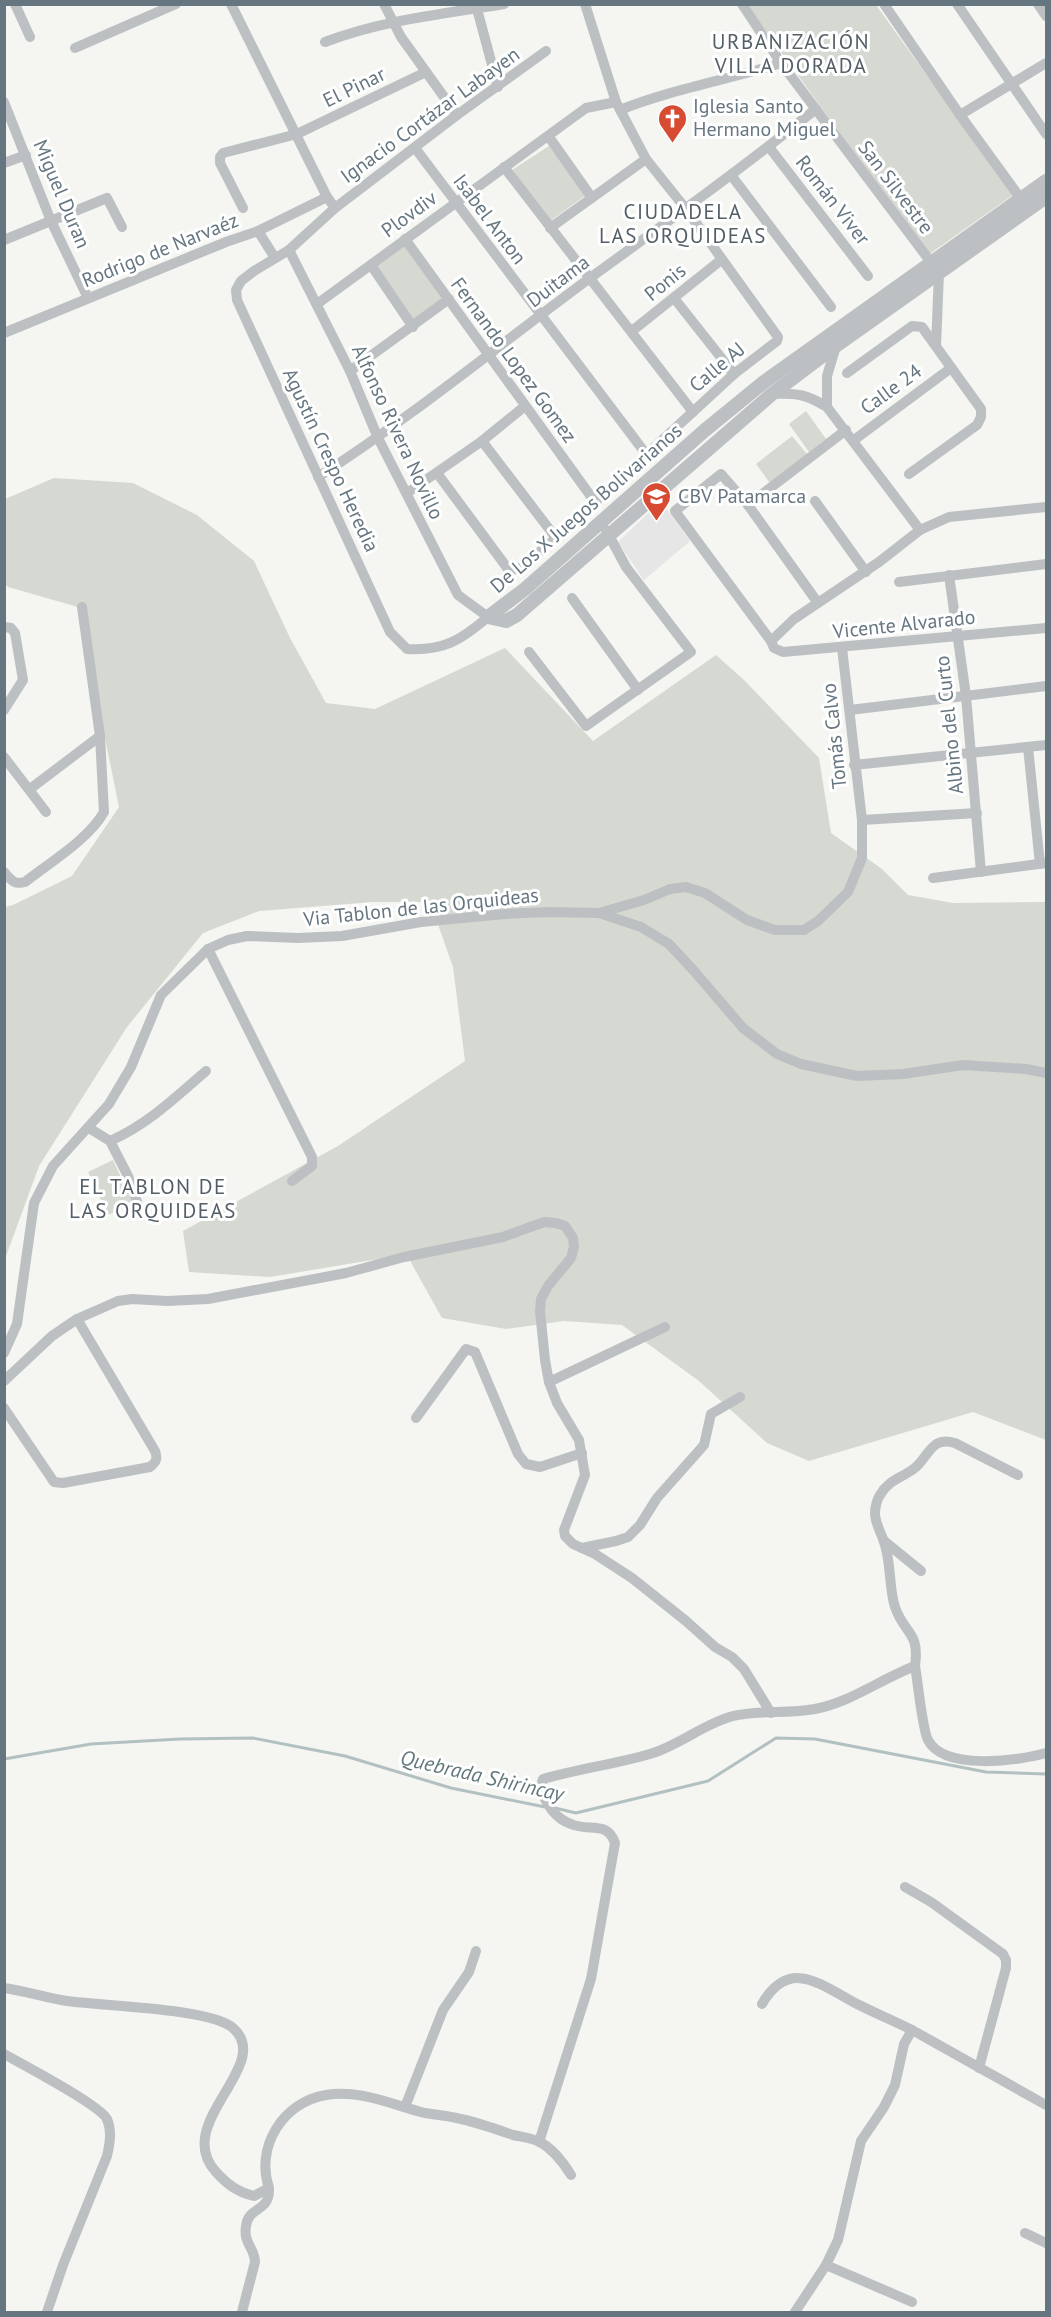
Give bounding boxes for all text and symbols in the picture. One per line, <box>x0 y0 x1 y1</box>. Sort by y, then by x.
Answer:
district label: URBANIZACIÓN VILLA DORADA <box>712 28 870 79</box>
street label: Ignacio Cortázar Labayen <box>335 41 525 189</box>
street label: El Pinar <box>319 61 390 113</box>
place label: Iglesia Santo Hermano Miguel <box>693 93 835 142</box>
church icon: Iglesia Santo Hermano Miguel <box>656 102 688 144</box>
street label: San Silvestre <box>852 135 940 239</box>
street label: Miguel Duran <box>27 136 97 252</box>
street label: Román Viver <box>790 150 876 250</box>
street label: Isabel Anton <box>448 169 532 269</box>
street label: Plovdiv <box>376 185 442 243</box>
district label: CIUDADELA LAS ORQUIDEAS <box>599 198 767 249</box>
street label: Rodrigo de Narvaéz <box>78 207 242 293</box>
street label: Duitama <box>521 249 595 313</box>
street label: Ponis <box>639 257 691 307</box>
street label: Fernando Lopez Gomez <box>445 272 583 448</box>
street label: Calle AJ <box>684 336 750 398</box>
street label: Alfonso Rivera Novillo <box>346 340 450 524</box>
street label: Calle 24 <box>855 358 927 420</box>
street label: Agustín Crespo Heredia <box>277 364 385 556</box>
street label: De Los X Juegos Bolivarianos <box>485 418 687 598</box>
school or university icon: CBV Patamarca <box>641 480 673 522</box>
place label: CBV Patamarca <box>678 483 806 509</box>
street label: Vicente Alvarado <box>830 604 977 645</box>
street label: Albino del Curto <box>929 654 969 796</box>
street label: Tomás Calvo <box>816 682 852 790</box>
street label: Via Tablon de las Orquideas <box>301 882 540 932</box>
district label: EL TABLON DE LAS ORQUIDEAS <box>69 1173 237 1224</box>
water label: Quebrada Shirincay <box>398 1744 568 1808</box>

